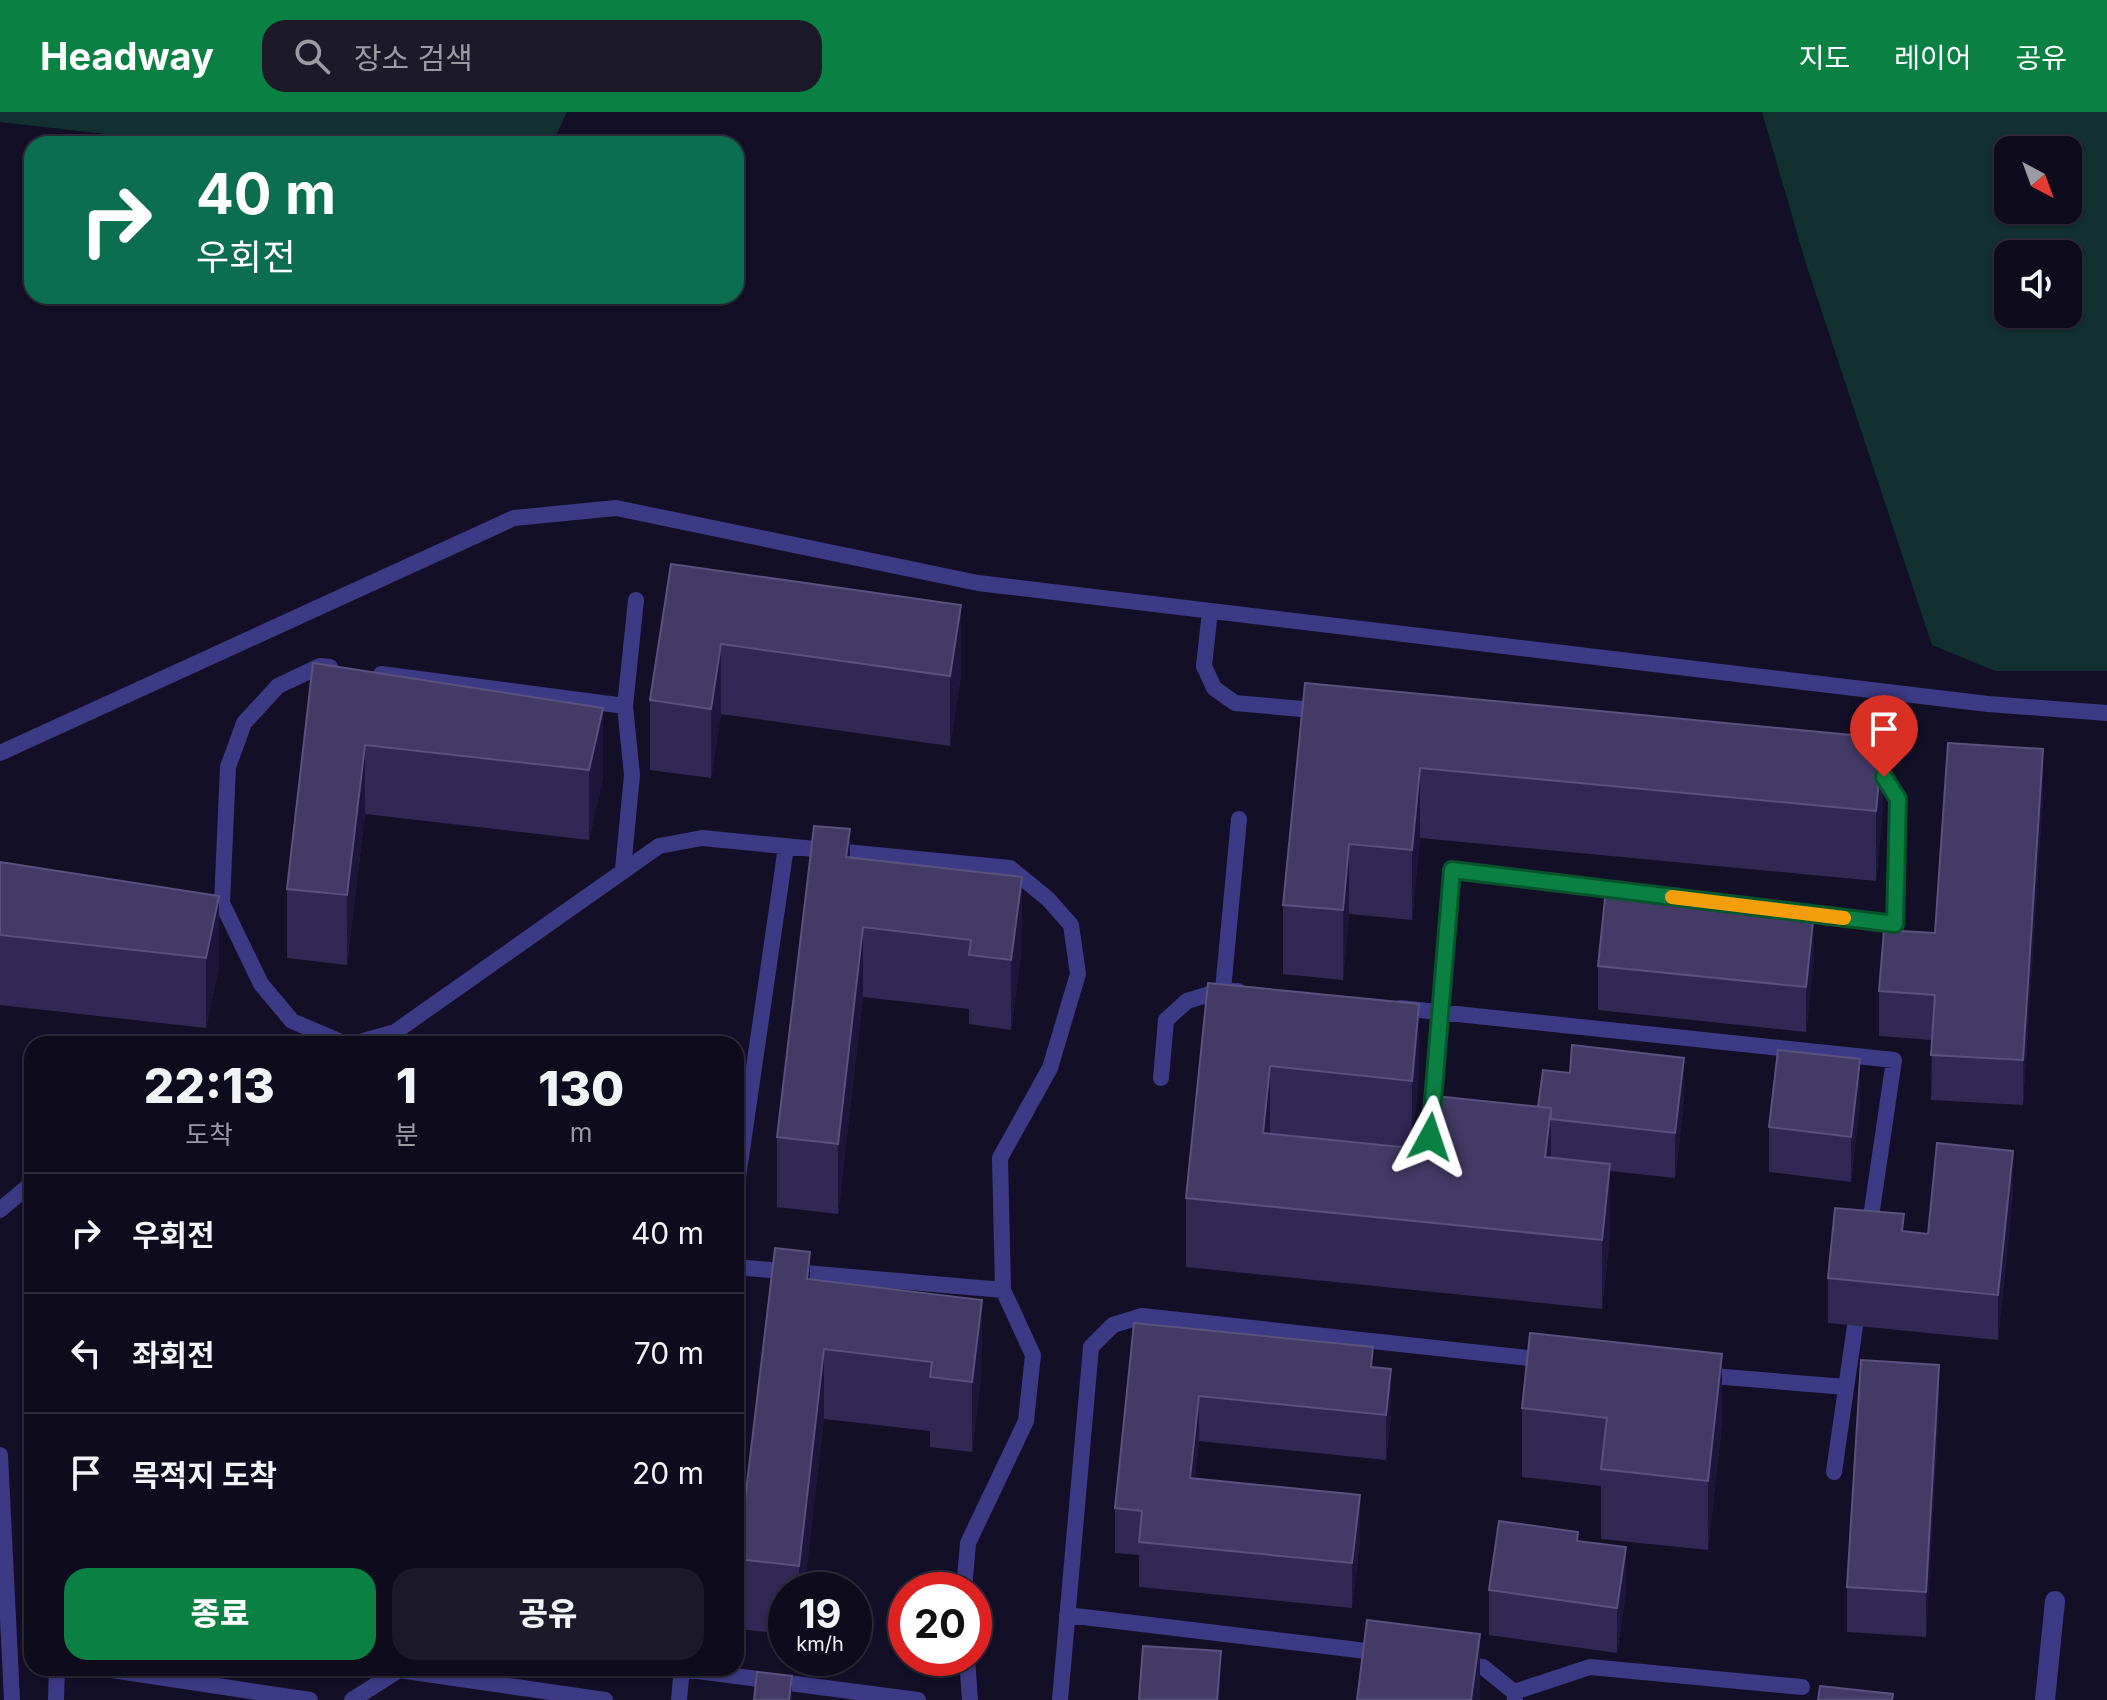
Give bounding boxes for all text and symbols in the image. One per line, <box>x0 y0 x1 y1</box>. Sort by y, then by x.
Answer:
search box <box>262 20 822 92</box>
text: Headway <box>40 33 214 79</box>
icon: search <box>290 34 334 78</box>
text: 장소 검색 <box>354 40 473 76</box>
text: 지도 <box>1799 41 1850 75</box>
text: 레이어 <box>1894 41 1971 75</box>
text: 공유 <box>2015 41 2067 75</box>
north arrow <box>1994 136 2082 224</box>
map controls <box>1994 136 2082 328</box>
text: 40 m <box>196 160 336 228</box>
icon: right <box>64 168 168 272</box>
text: 우회전 <box>196 235 295 279</box>
button: sound <box>1994 240 2082 328</box>
pin <box>1850 695 1918 777</box>
icon: arrive <box>1862 707 1906 751</box>
text: 22:13 <box>144 1056 275 1115</box>
text: 1 <box>396 1056 417 1115</box>
text: 130 <box>538 1059 624 1118</box>
position arrow <box>1388 1095 1472 1179</box>
text: m <box>570 1117 593 1148</box>
text: 도착 <box>185 1119 233 1150</box>
text: 분 <box>394 1119 418 1150</box>
icon: right <box>64 1211 108 1255</box>
text: 40 m <box>631 1215 704 1251</box>
text: 우회전 <box>132 1217 215 1253</box>
icon: left <box>64 1331 108 1375</box>
text: 70 m <box>634 1335 704 1371</box>
text: 좌회전 <box>132 1337 215 1373</box>
icon: arrive <box>64 1451 108 1495</box>
text: 20 m <box>632 1455 704 1491</box>
text: 목적지 도착 <box>132 1457 277 1493</box>
button: 종료 <box>64 1568 376 1660</box>
button: 공유 <box>392 1568 704 1660</box>
speed limit sign: 20 <box>888 1572 992 1676</box>
text: 19 <box>798 1589 842 1638</box>
text: km/h <box>796 1632 844 1656</box>

